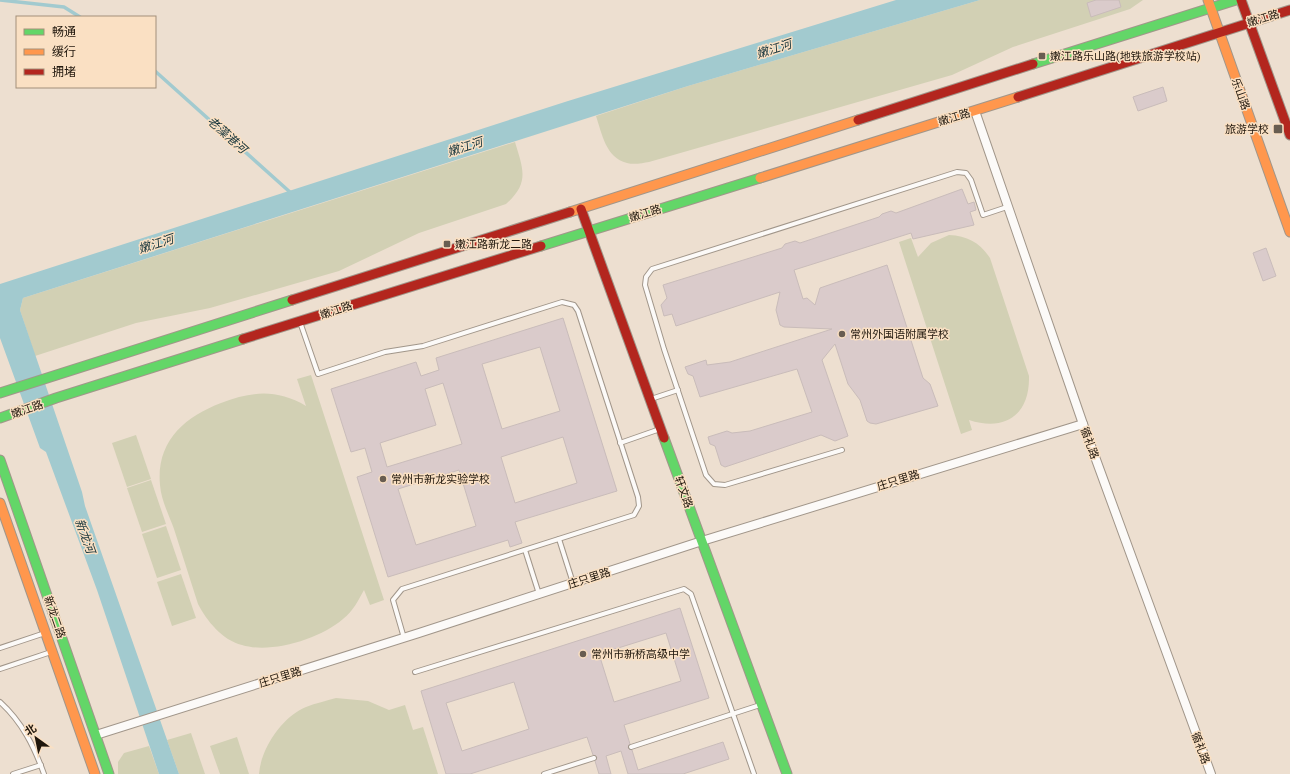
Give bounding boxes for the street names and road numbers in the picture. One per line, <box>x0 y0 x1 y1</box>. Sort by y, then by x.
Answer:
street label: 嫩江路 <box>1245 6 1281 30</box>
street label: 乐山路 <box>1229 76 1253 112</box>
street label: 嫩江路 <box>936 105 972 129</box>
street label: 嫩江路 <box>627 201 663 225</box>
street label: 嫩江路 <box>318 298 354 322</box>
street label: 嫩江路 <box>9 397 45 421</box>
street label: 循礼路 <box>1078 425 1102 461</box>
street label: 庄只里路 <box>875 467 921 493</box>
street label: 轩文路 <box>672 474 696 510</box>
street label: 庄只里路 <box>566 565 612 591</box>
street label: 新龙二路 <box>41 594 69 640</box>
street label: 庄只里路 <box>257 664 303 690</box>
street label: 循礼路 <box>1189 730 1213 766</box>

